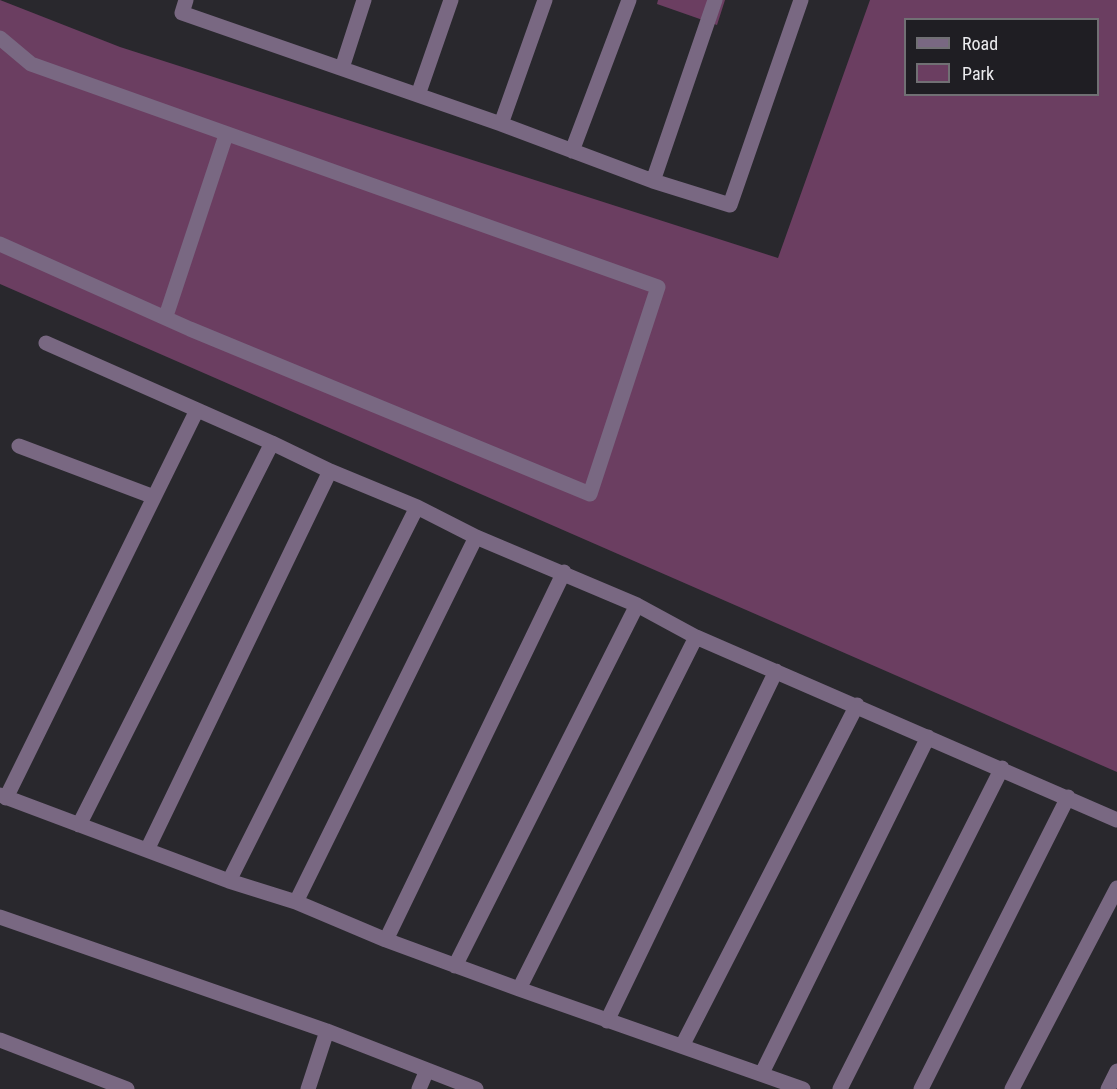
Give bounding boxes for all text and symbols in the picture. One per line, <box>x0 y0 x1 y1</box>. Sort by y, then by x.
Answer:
legend <box>904 18 1099 96</box>
text: Road <box>962 33 998 54</box>
text: Park <box>962 63 994 84</box>

